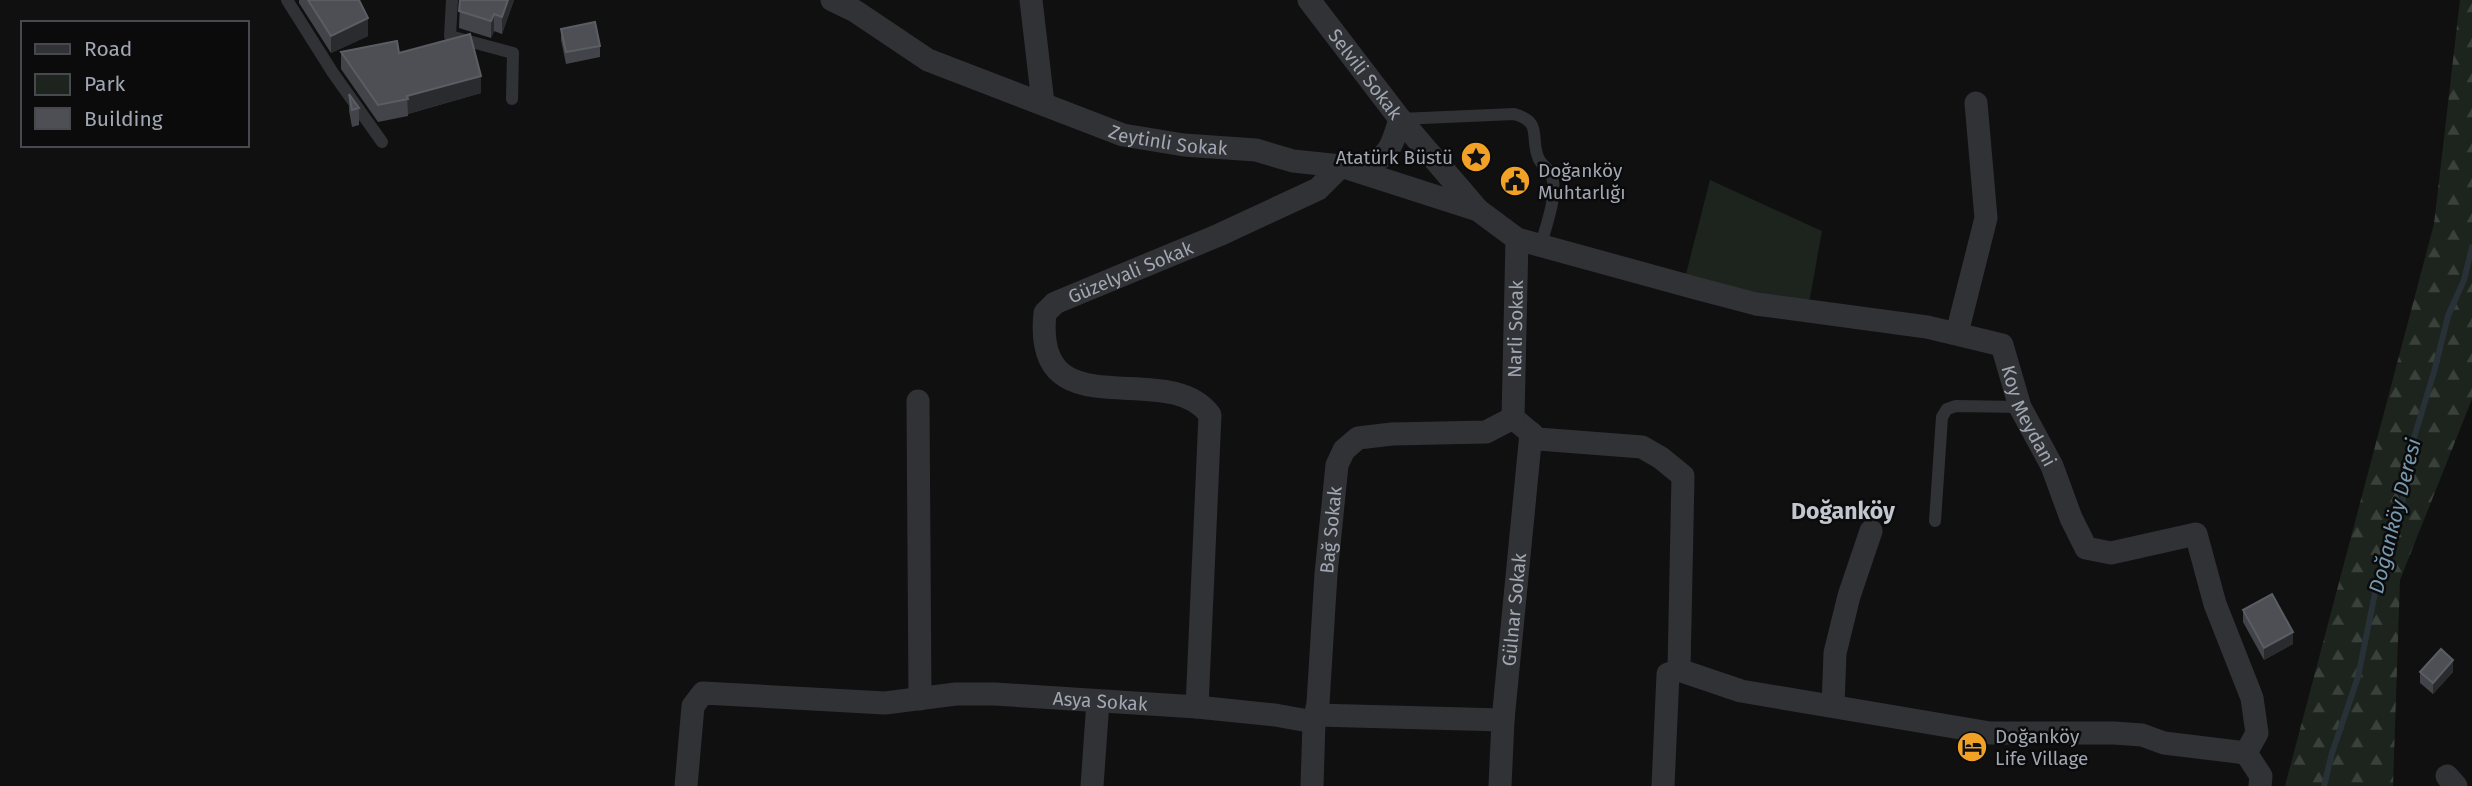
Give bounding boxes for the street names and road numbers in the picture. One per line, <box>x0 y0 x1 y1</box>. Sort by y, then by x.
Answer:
street label: Selvili Sokak <box>1324 24 1408 124</box>
street label: Zeytinli Sokak <box>1106 119 1229 160</box>
street label: Güzelyali Sokak <box>1064 236 1196 308</box>
street label: Narli Sokak <box>1502 280 1528 378</box>
street label: Koy Meydani <box>1997 362 2062 470</box>
street label: Bağ Sokak <box>1315 485 1346 575</box>
street label: Gülnar Sokak <box>1497 552 1531 667</box>
street label: Asya Sokak <box>1052 686 1149 715</box>

